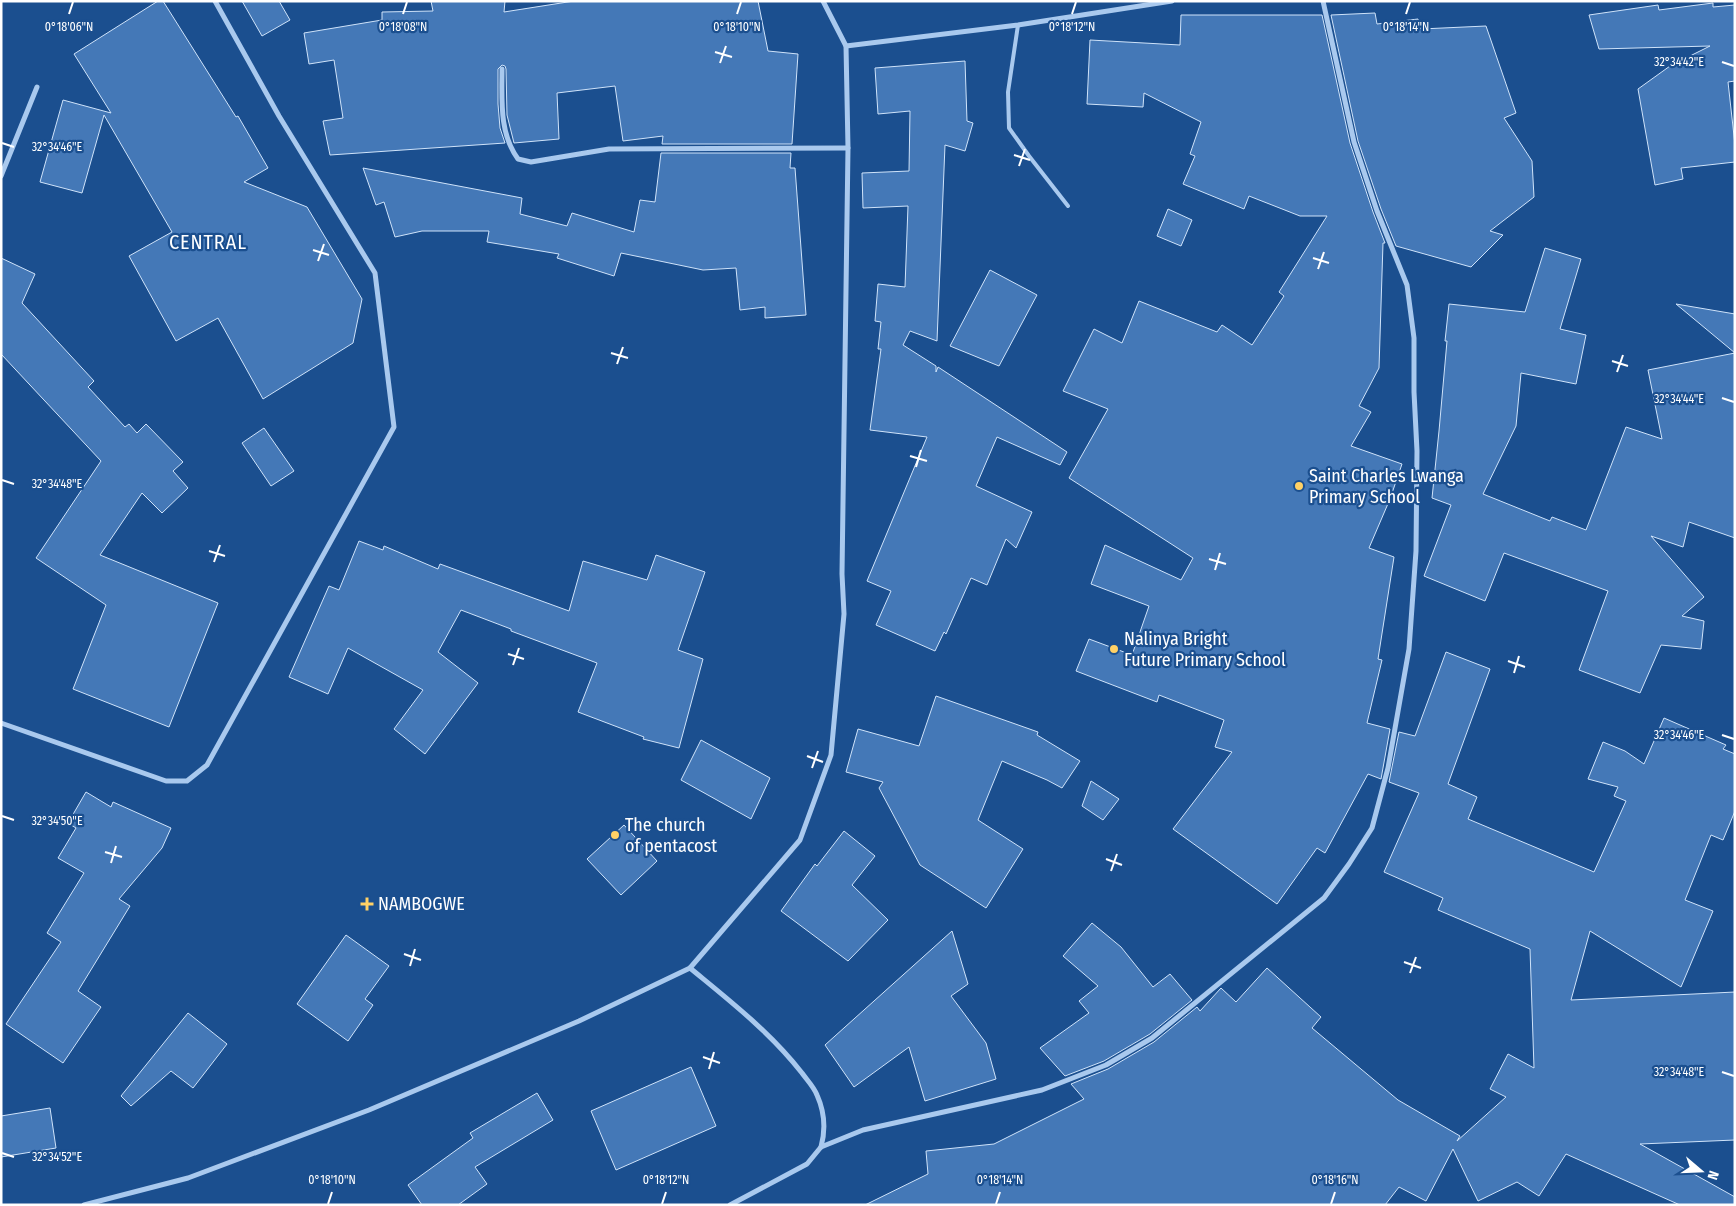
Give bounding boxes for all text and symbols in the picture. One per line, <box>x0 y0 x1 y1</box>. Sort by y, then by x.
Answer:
text: 0°18'06"N <box>45 20 93 34</box>
text: 0°18'08"N <box>379 20 427 34</box>
text: 0°18'10"N <box>713 20 761 34</box>
text: 0°18'12"N <box>1049 20 1095 34</box>
text: 0°18'14"N <box>1383 20 1429 34</box>
text: 32°34'42"E <box>1654 55 1704 69</box>
text: 32°34'46"E <box>32 140 83 154</box>
district label: CENTRAL <box>169 230 247 254</box>
text: 32°34'44"E <box>1654 392 1704 406</box>
place label: Saint Charles Lwanga Primary School <box>1309 465 1464 508</box>
text: 32°34'48"E <box>32 477 83 491</box>
marker: Saint Charles Lwanga Primary School <box>1293 480 1305 492</box>
place label: Nalinya Bright Future Primary School <box>1124 628 1286 671</box>
marker: Nalinya Bright Future Primary School <box>1108 643 1120 655</box>
text: 32°34'46"E <box>1654 728 1705 742</box>
text: 32°34'50"E <box>31 814 83 828</box>
place label: The church of pentacost <box>625 814 717 857</box>
marker: The church of pentacost <box>609 829 621 841</box>
place label: NAMBOGWE <box>378 893 465 915</box>
marker: NAMBOGWE <box>360 897 374 911</box>
text: 32°34'48"E <box>1654 1065 1705 1079</box>
north arrow <box>1676 1146 1726 1196</box>
text: 32°34'52"E <box>32 1150 82 1164</box>
text: N <box>1703 1168 1722 1182</box>
text: 0°18'10"N <box>308 1173 356 1187</box>
text: 0°18'12"N <box>643 1173 689 1187</box>
text: 0°18'14"N <box>977 1173 1023 1187</box>
text: 0°18'16"N <box>1311 1173 1359 1187</box>

